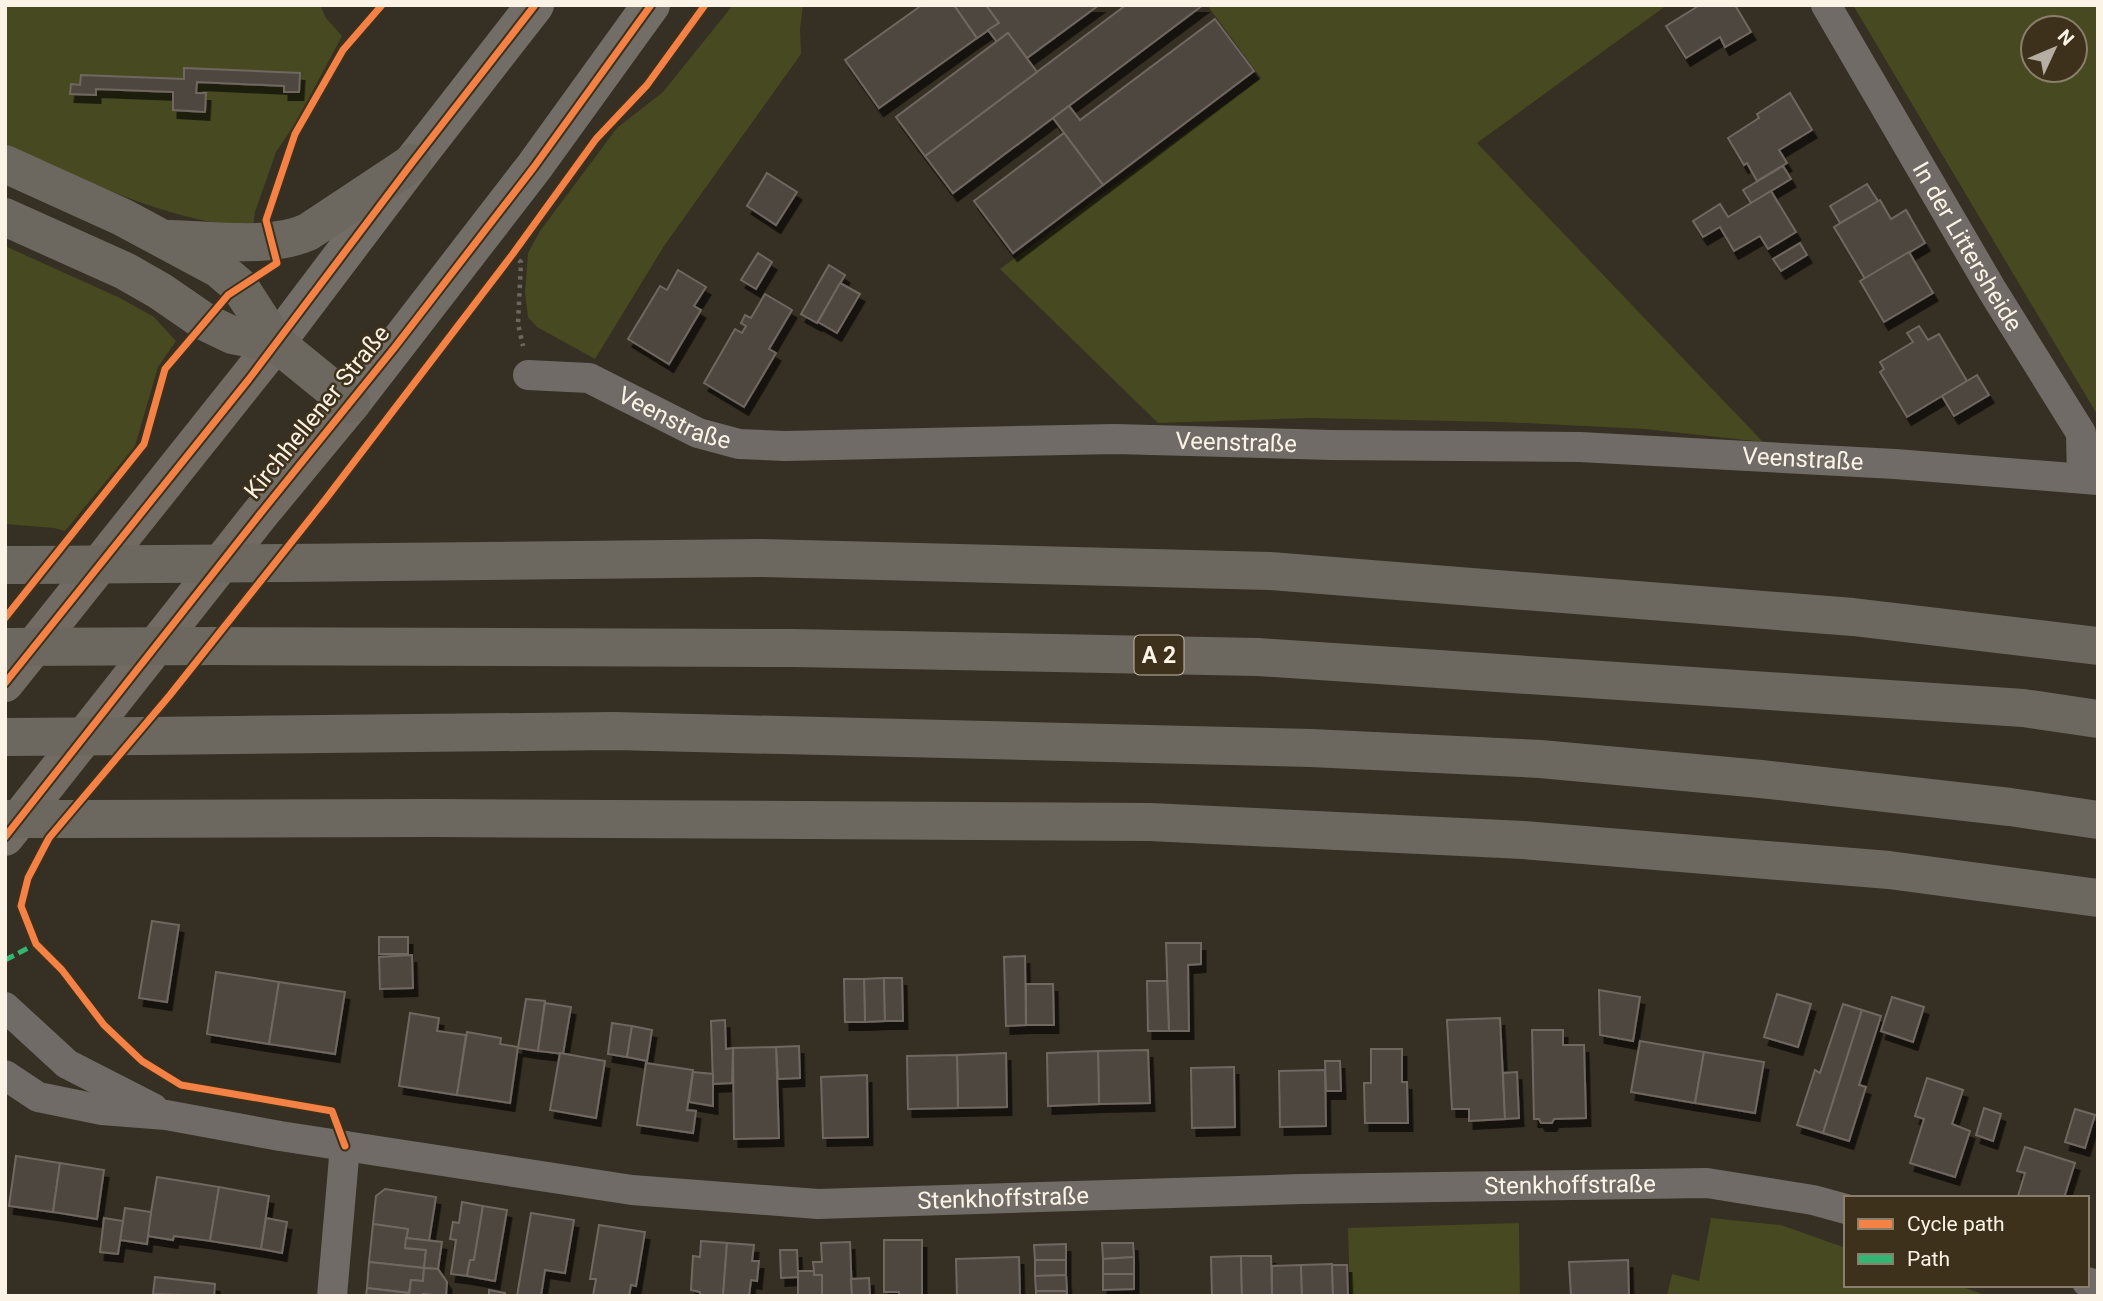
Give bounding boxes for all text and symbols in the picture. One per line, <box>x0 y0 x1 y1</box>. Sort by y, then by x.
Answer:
north arrow <box>2019 14 2089 84</box>
text: N <box>2053 25 2079 50</box>
street label: In der Littersheide <box>1907 157 2028 337</box>
street label: Kirchhellener Straße <box>239 320 395 504</box>
street label: Veenstraße <box>613 381 734 455</box>
street label: Veenstraße <box>1175 427 1297 458</box>
street label: Veenstraße <box>1741 442 1864 476</box>
road number: A 2 <box>1134 636 1184 674</box>
street label: Stenkhoffstraße <box>1484 1170 1656 1200</box>
street label: Stenkhoffstraße <box>917 1182 1090 1215</box>
legend <box>1844 1196 2089 1287</box>
text: Cycle path <box>1907 1212 2005 1236</box>
text: Path <box>1907 1247 1950 1271</box>

